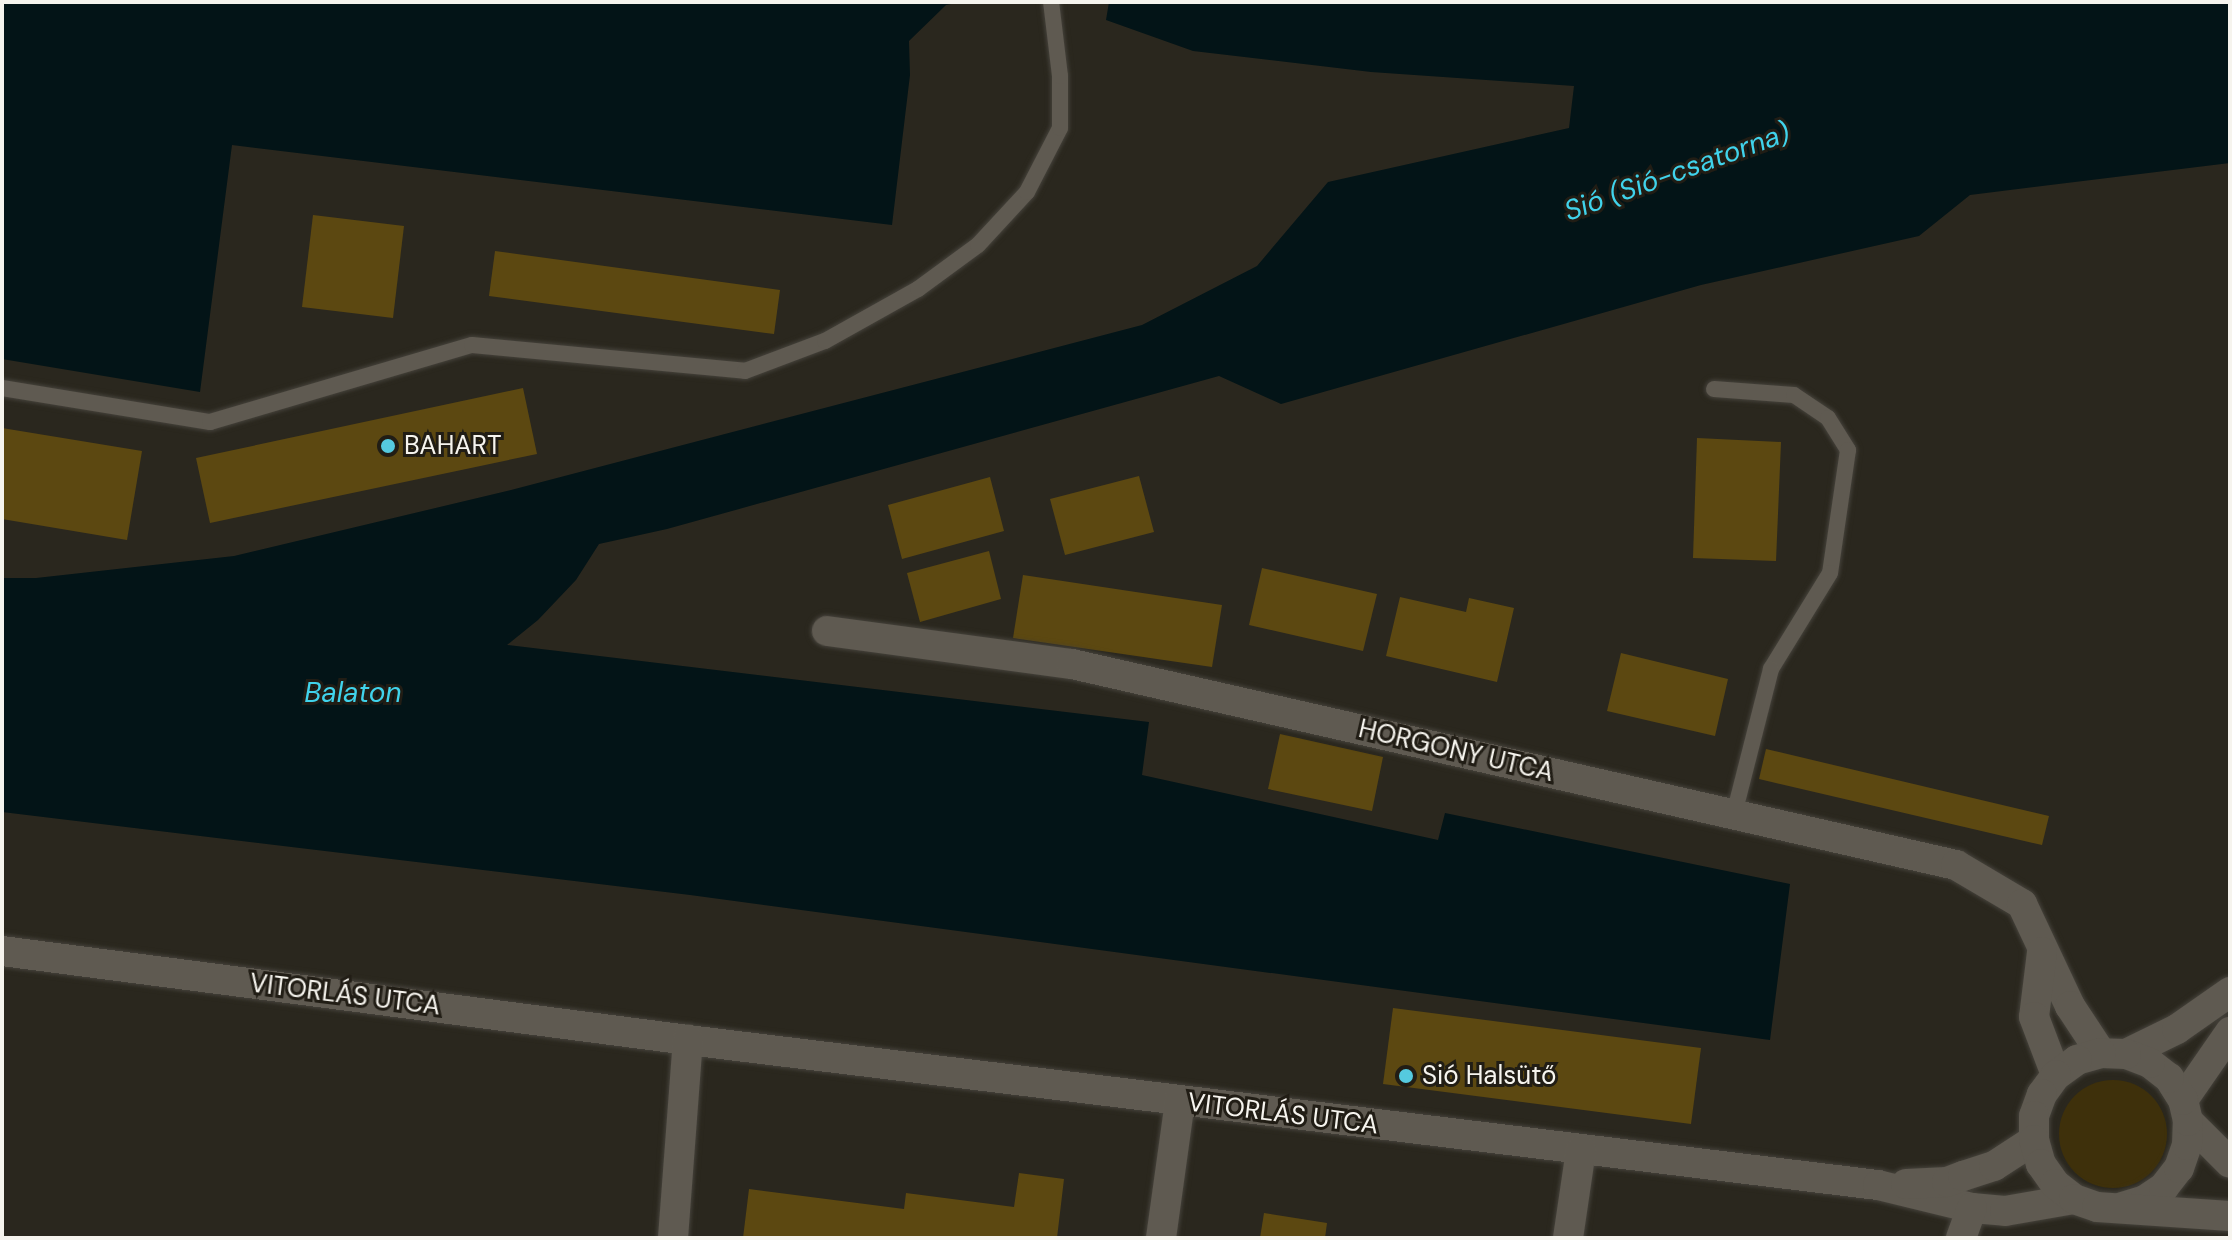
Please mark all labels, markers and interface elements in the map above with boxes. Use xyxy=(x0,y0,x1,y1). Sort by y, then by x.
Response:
water label: Sió (Sió-csatorna) xyxy=(1560,116,1794,228)
place label: BAHART xyxy=(404,430,502,462)
marker: BAHART xyxy=(379,437,397,455)
water label: Balaton xyxy=(304,676,402,710)
street label: HORGONY UTCA xyxy=(1355,713,1557,789)
street label: VITORLÁS UTCA xyxy=(248,968,442,1022)
place label: Sió Halsütő xyxy=(1422,1060,1556,1092)
marker: Sió Halsütő xyxy=(1397,1067,1415,1085)
street label: VITORLÁS UTCA xyxy=(1186,1087,1380,1141)

